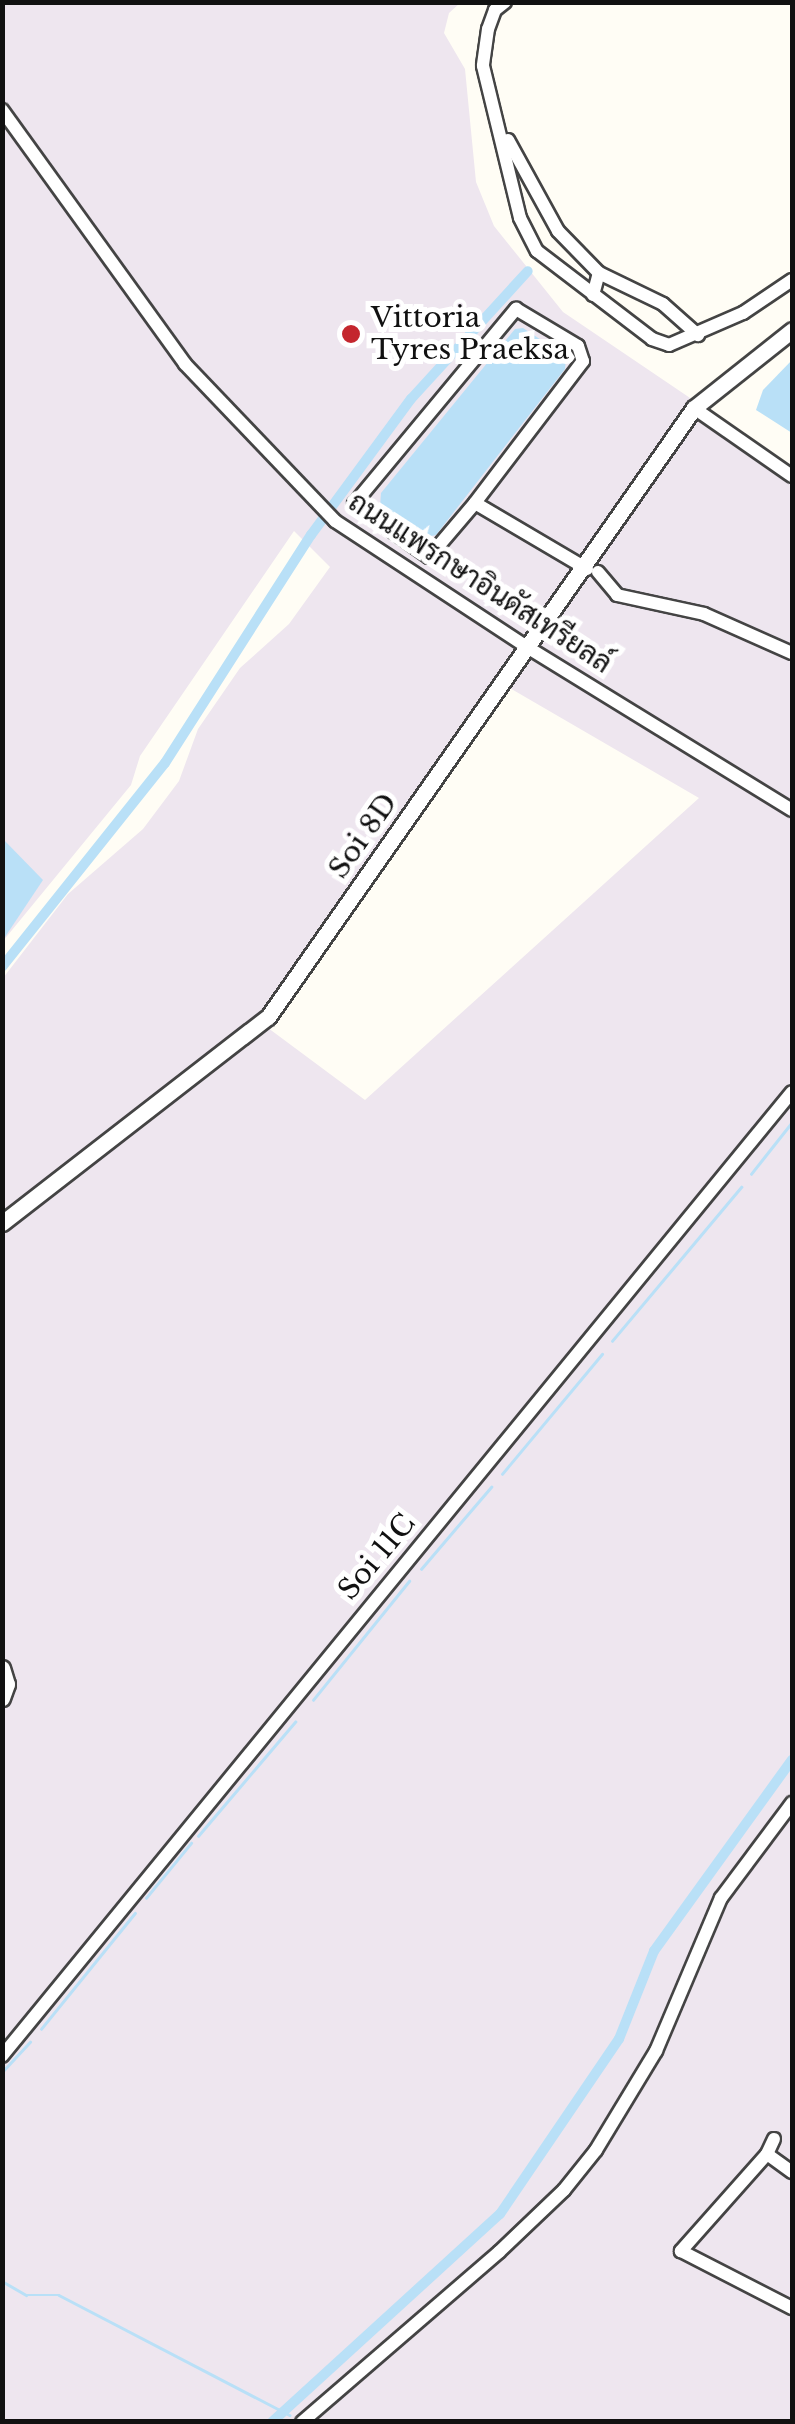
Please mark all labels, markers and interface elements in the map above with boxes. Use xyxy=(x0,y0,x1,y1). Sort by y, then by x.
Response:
place label: Vittoria Tyres Praeksa xyxy=(371,301,569,367)
marker: Vittoria Tyres Praeksa xyxy=(340,323,362,345)
street label: ถนนแพรกษาอินดัสเทรียลล์ xyxy=(342,485,618,681)
street label: Soi 8D xyxy=(322,787,404,885)
street label: Soi 11C xyxy=(332,1507,422,1607)

